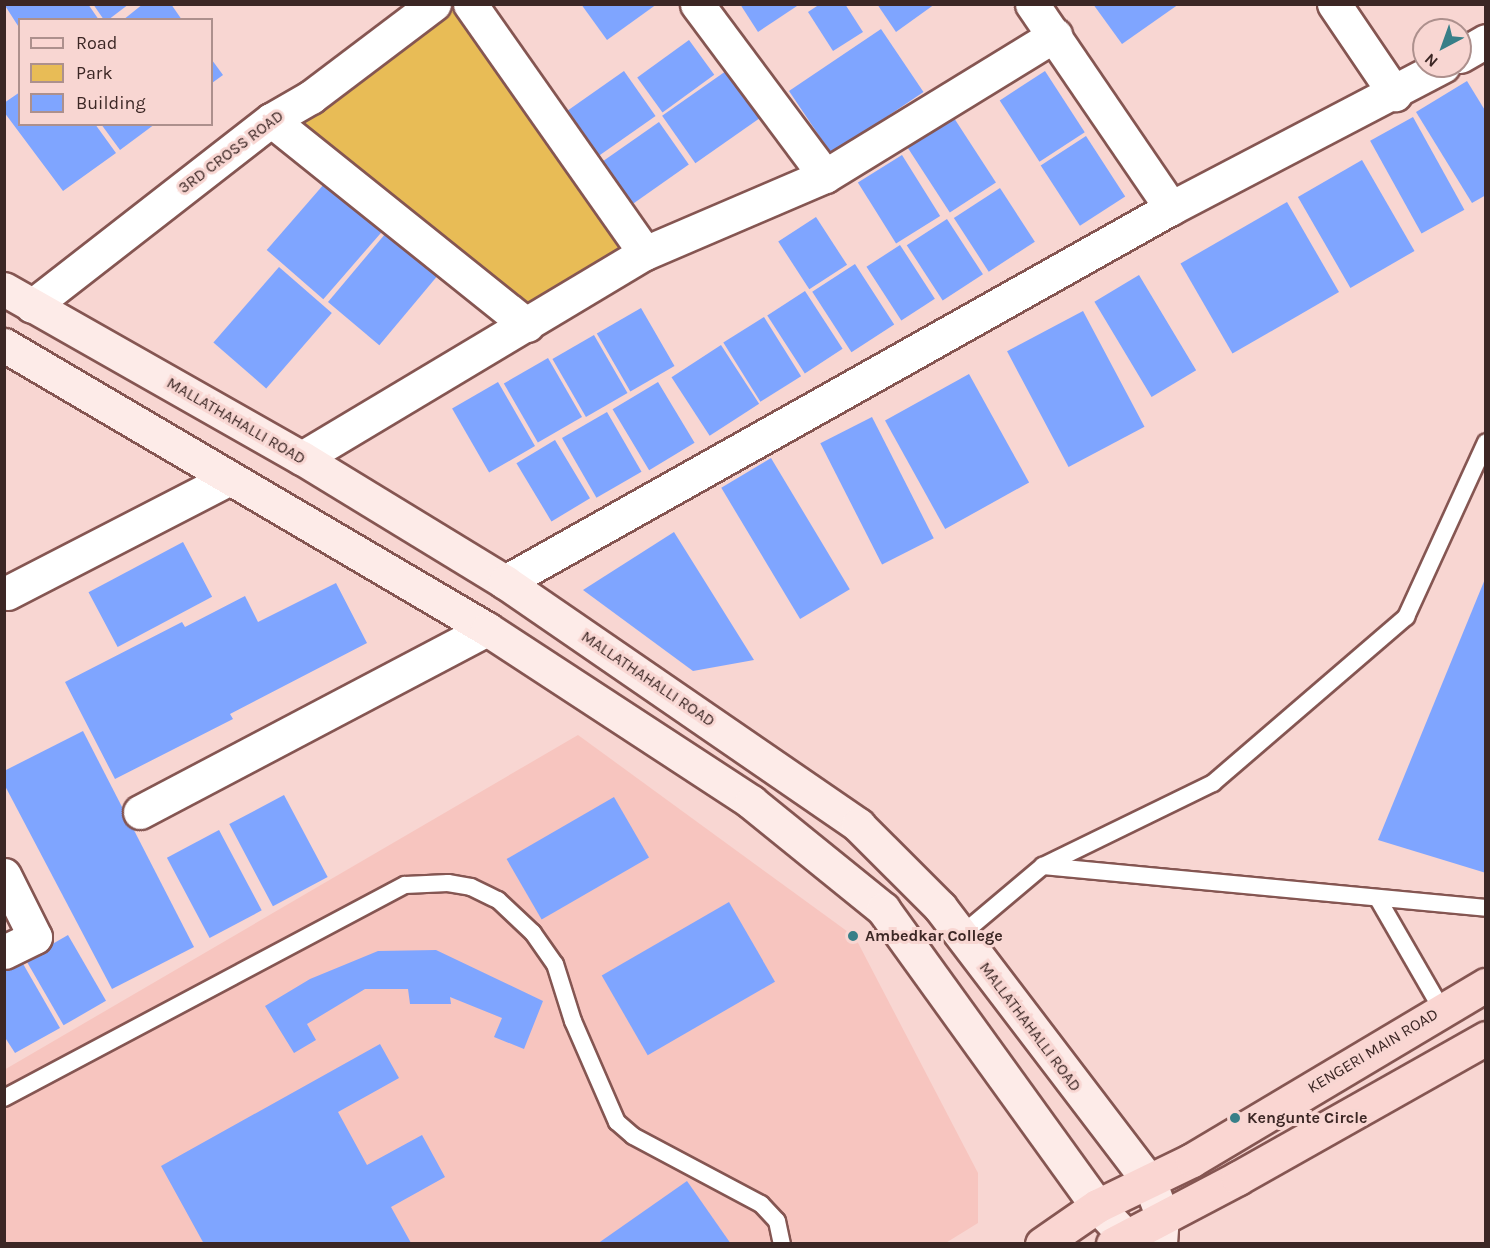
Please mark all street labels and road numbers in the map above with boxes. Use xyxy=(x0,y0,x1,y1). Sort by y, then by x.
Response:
street label: 3RD CROSS ROAD xyxy=(175,106,287,198)
street label: MALLATHAHALLI ROAD xyxy=(163,373,309,469)
street label: MALLATHAHALLI ROAD xyxy=(577,627,719,731)
street label: MALLATHAHALLI ROAD xyxy=(975,958,1085,1096)
street label: KENGERI MAIN ROAD xyxy=(1304,1004,1442,1098)

